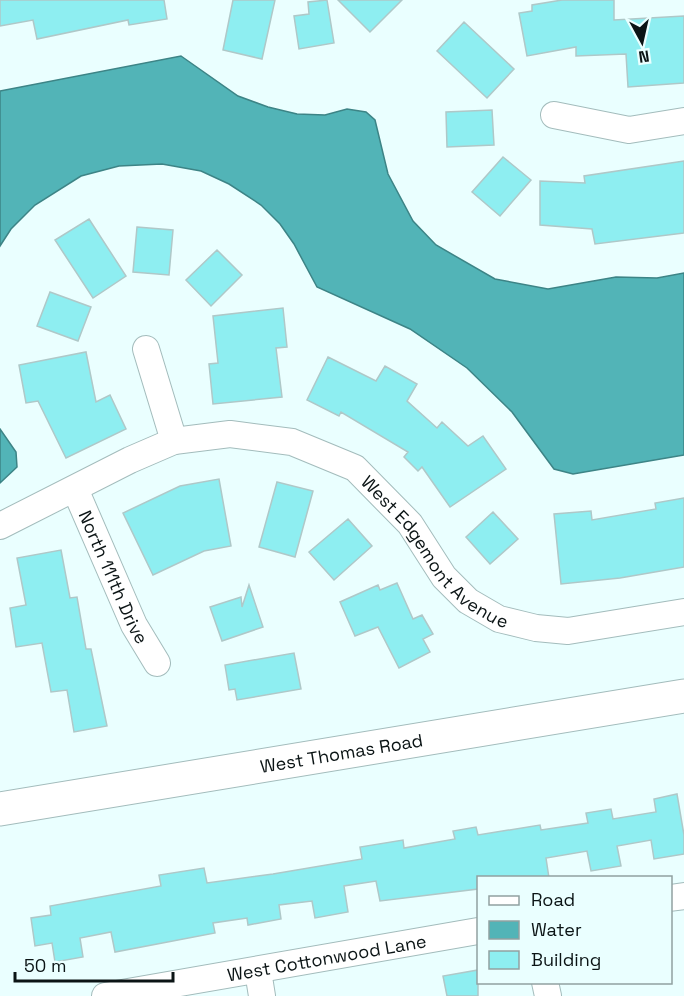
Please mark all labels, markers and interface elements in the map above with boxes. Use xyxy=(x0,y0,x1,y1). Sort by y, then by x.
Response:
north arrow xyxy=(612,12,672,72)
text: N xyxy=(637,45,651,68)
street label: West Edgemont Avenue xyxy=(357,470,510,632)
street label: North 111th Drive xyxy=(74,507,154,648)
street label: West Thomas Road xyxy=(258,728,425,777)
legend xyxy=(477,876,672,984)
text: Road xyxy=(531,888,575,911)
text: Water xyxy=(531,918,582,941)
street label: West Cottonwood Lane xyxy=(225,929,428,986)
scale bar xyxy=(15,945,172,983)
text: Building xyxy=(531,948,601,971)
text: 50 m xyxy=(24,954,66,977)

